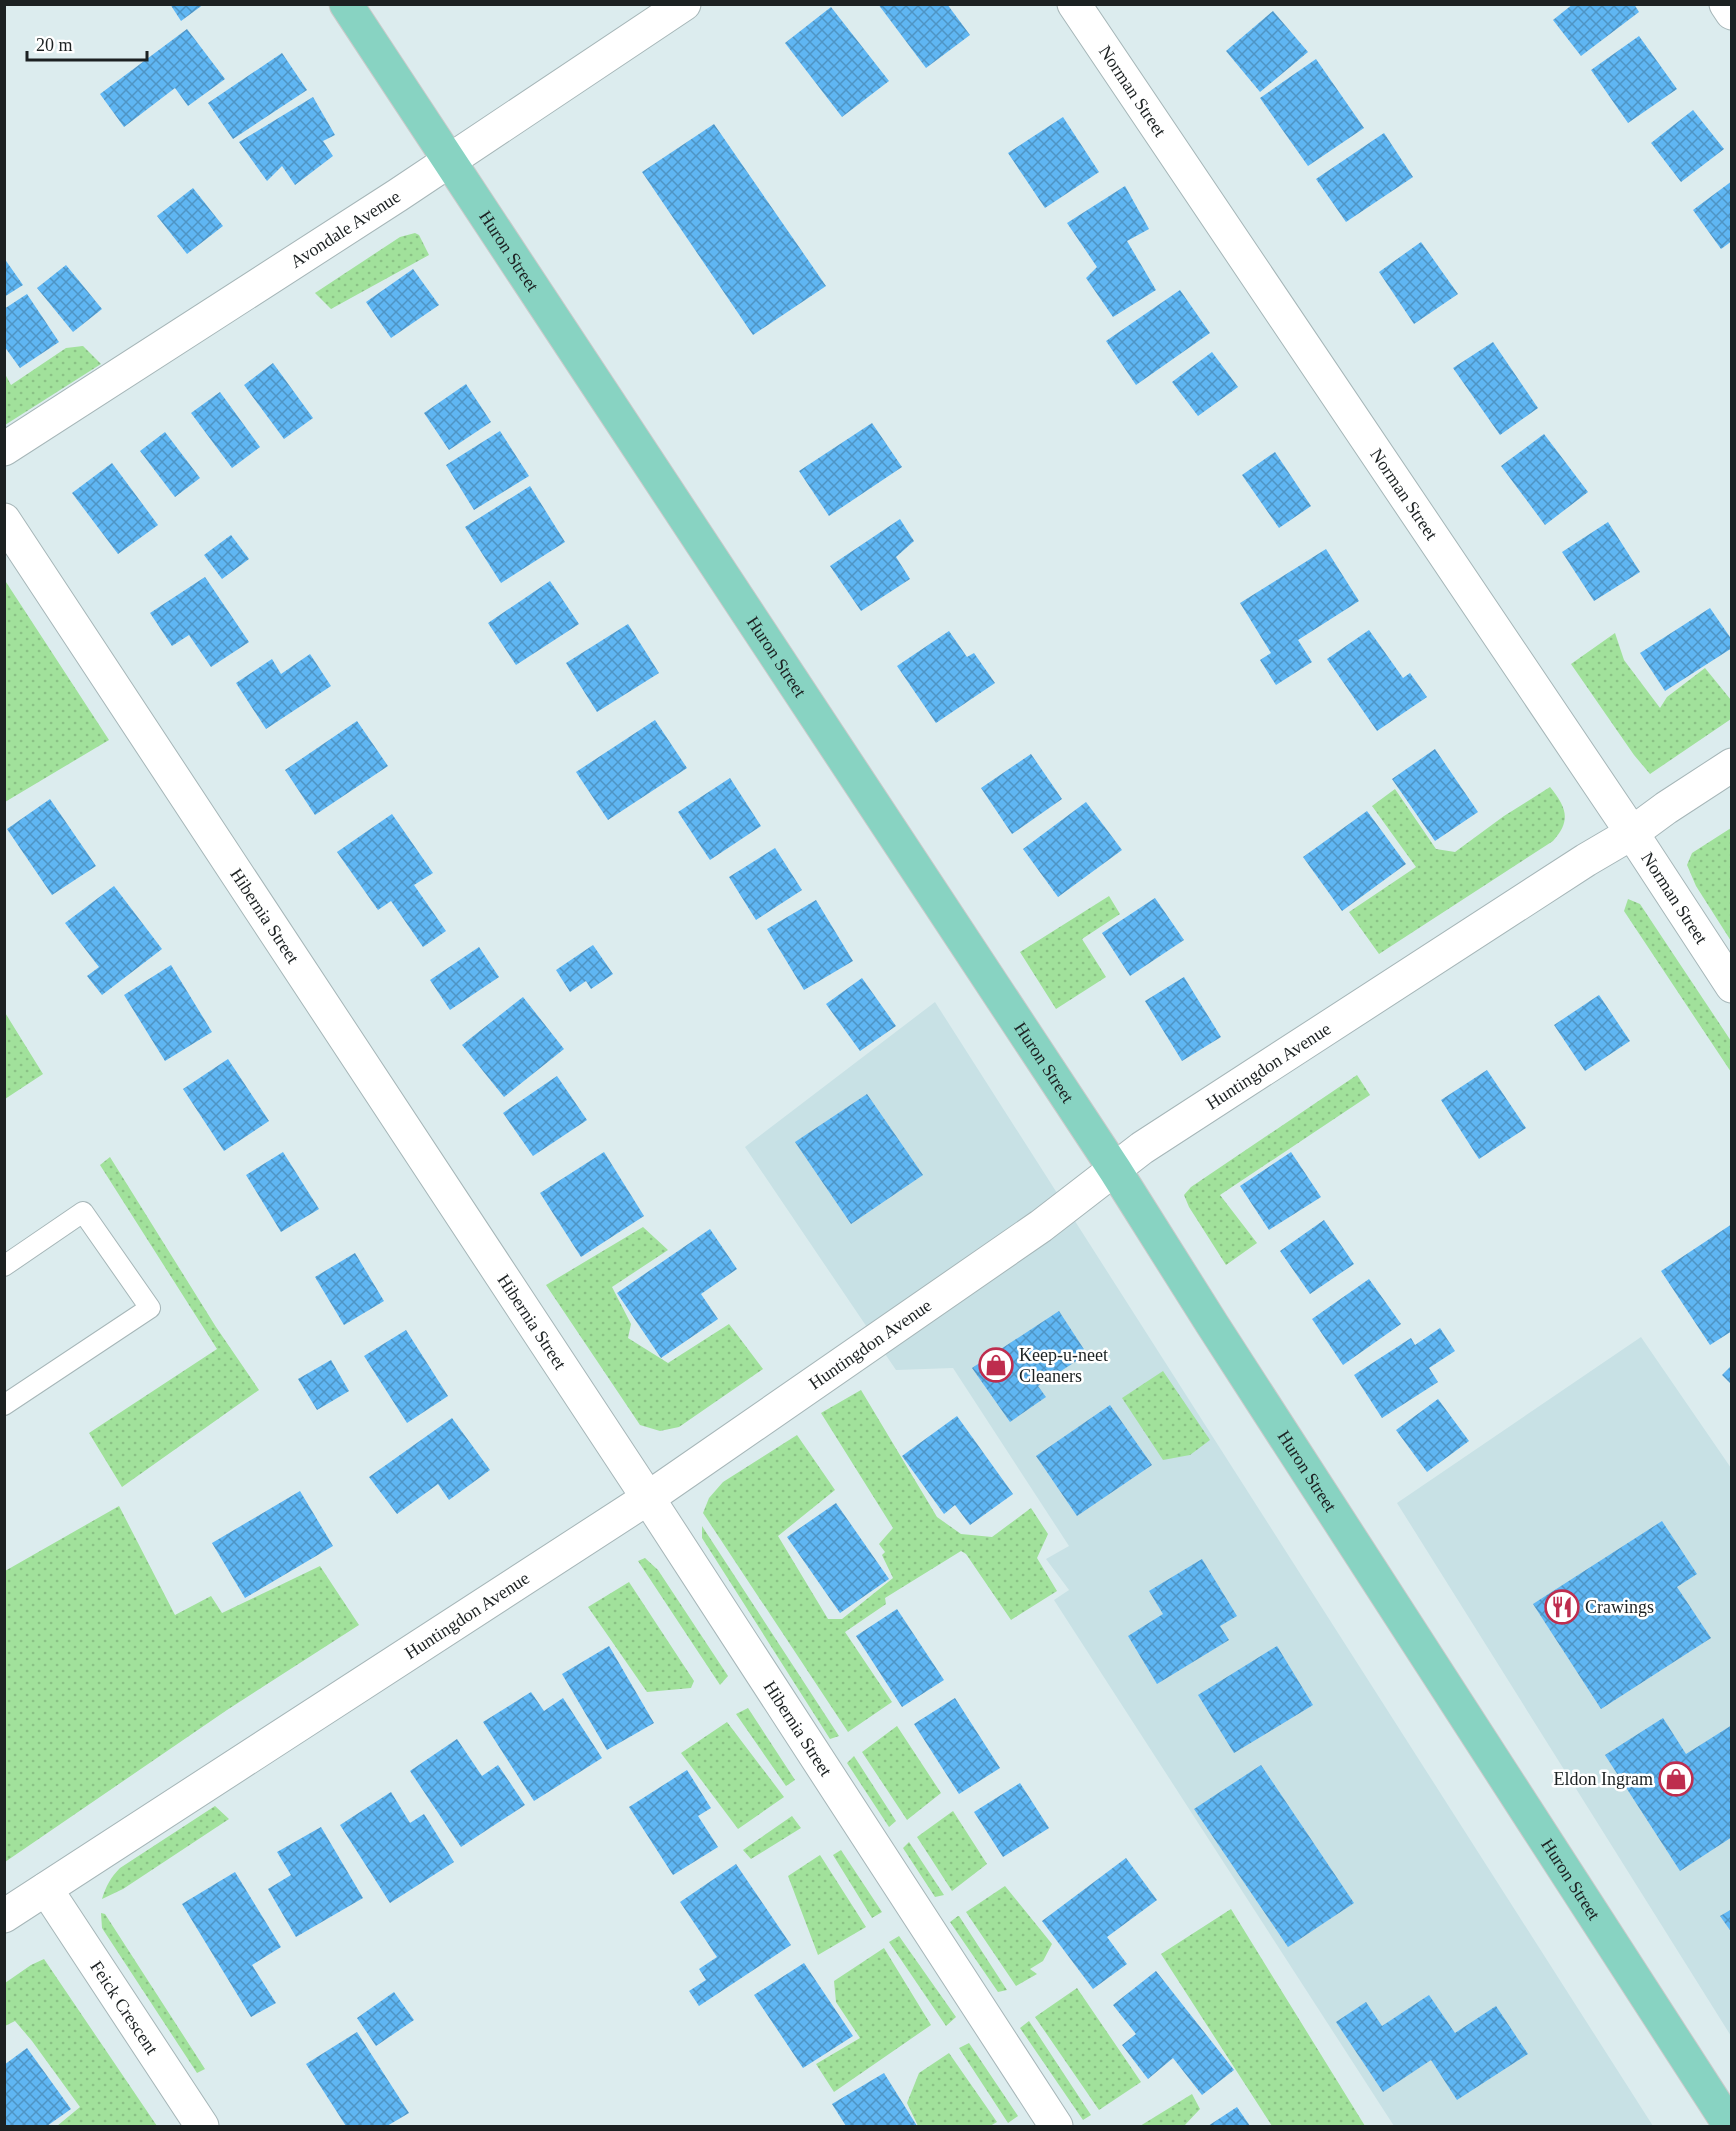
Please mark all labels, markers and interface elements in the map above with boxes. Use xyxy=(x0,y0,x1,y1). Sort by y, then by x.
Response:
scale bar xyxy=(27,24,147,62)
text: 20 m xyxy=(36,35,73,55)
street label: Norman Street xyxy=(1095,42,1170,140)
street label: Avondale Avenue xyxy=(287,186,404,272)
street label: Huron Street xyxy=(475,207,543,295)
street label: Norman Street xyxy=(1366,445,1442,544)
street label: Huron Street xyxy=(743,613,810,701)
street label: Norman Street xyxy=(1637,848,1712,948)
street label: Hibernia Street xyxy=(226,865,303,967)
street label: Huron Street xyxy=(1010,1018,1078,1107)
street label: Huntingdon Avenue xyxy=(1202,1018,1334,1114)
street label: Hibernia Street xyxy=(493,1271,570,1373)
street label: Huntingdon Avenue xyxy=(805,1295,935,1393)
place label: Keep-u-neet Cleaners xyxy=(1019,1345,1108,1386)
shop icon: Keep-u-neet Cleaners xyxy=(978,1347,1014,1383)
street label: Huron Street xyxy=(1274,1427,1341,1516)
street label: Huntingdon Avenue xyxy=(401,1568,533,1663)
restaurant icon: Crawings xyxy=(1544,1589,1580,1625)
place label: Crawings xyxy=(1585,1597,1654,1617)
street label: Hibernia Street xyxy=(760,1677,836,1780)
shop icon: Eldon Ingram xyxy=(1658,1761,1694,1797)
place label: Eldon Ingram xyxy=(1554,1769,1653,1789)
street label: Huron Street xyxy=(1537,1835,1604,1924)
street label: Feick Crescent xyxy=(86,1957,162,2058)

